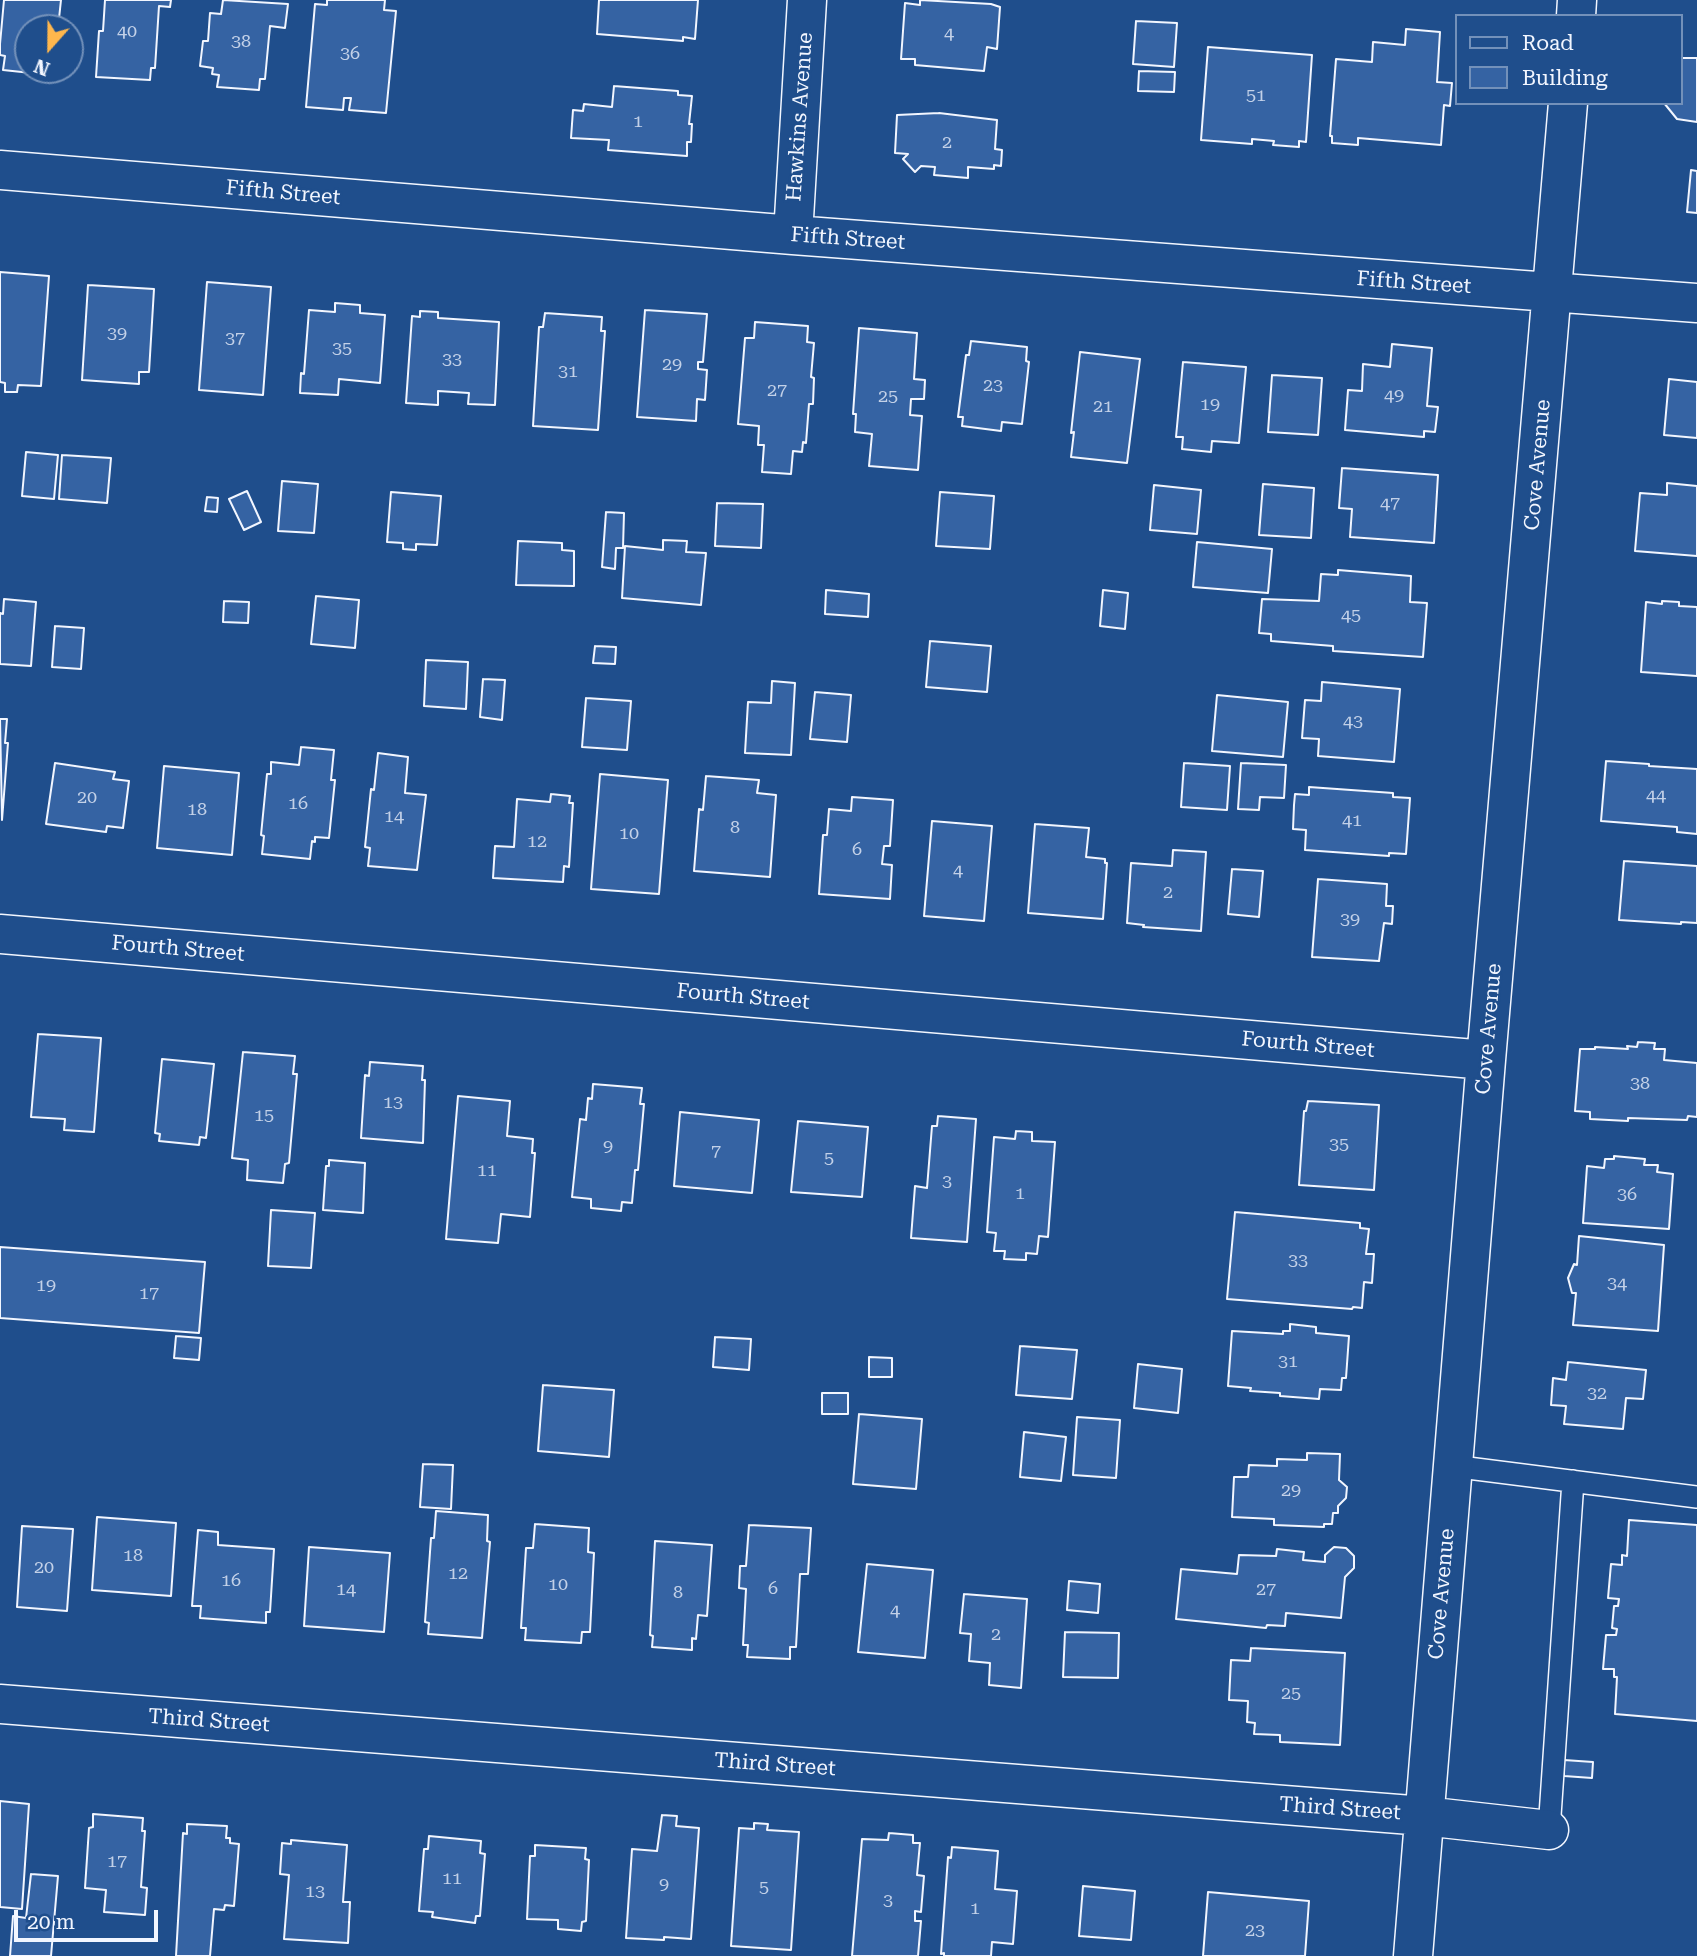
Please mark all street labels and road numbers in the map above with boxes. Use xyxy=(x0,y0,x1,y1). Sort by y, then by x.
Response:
street label: Hawkins Avenue xyxy=(782,31,818,203)
street label: Fifth Street xyxy=(225,175,341,211)
street label: Fifth Street xyxy=(790,222,906,256)
street label: Fifth Street xyxy=(1356,266,1472,300)
street label: Cove Avenue xyxy=(1520,398,1556,532)
street label: Fourth Street xyxy=(110,931,246,967)
street label: Cove Avenue xyxy=(1471,962,1507,1096)
street label: Fourth Street xyxy=(675,979,811,1015)
street label: Fourth Street xyxy=(1240,1027,1376,1063)
street label: Cove Avenue xyxy=(1424,1527,1460,1661)
street label: Third Street xyxy=(147,1704,271,1738)
street label: Third Street xyxy=(713,1748,837,1782)
street label: Third Street xyxy=(1278,1792,1402,1826)

